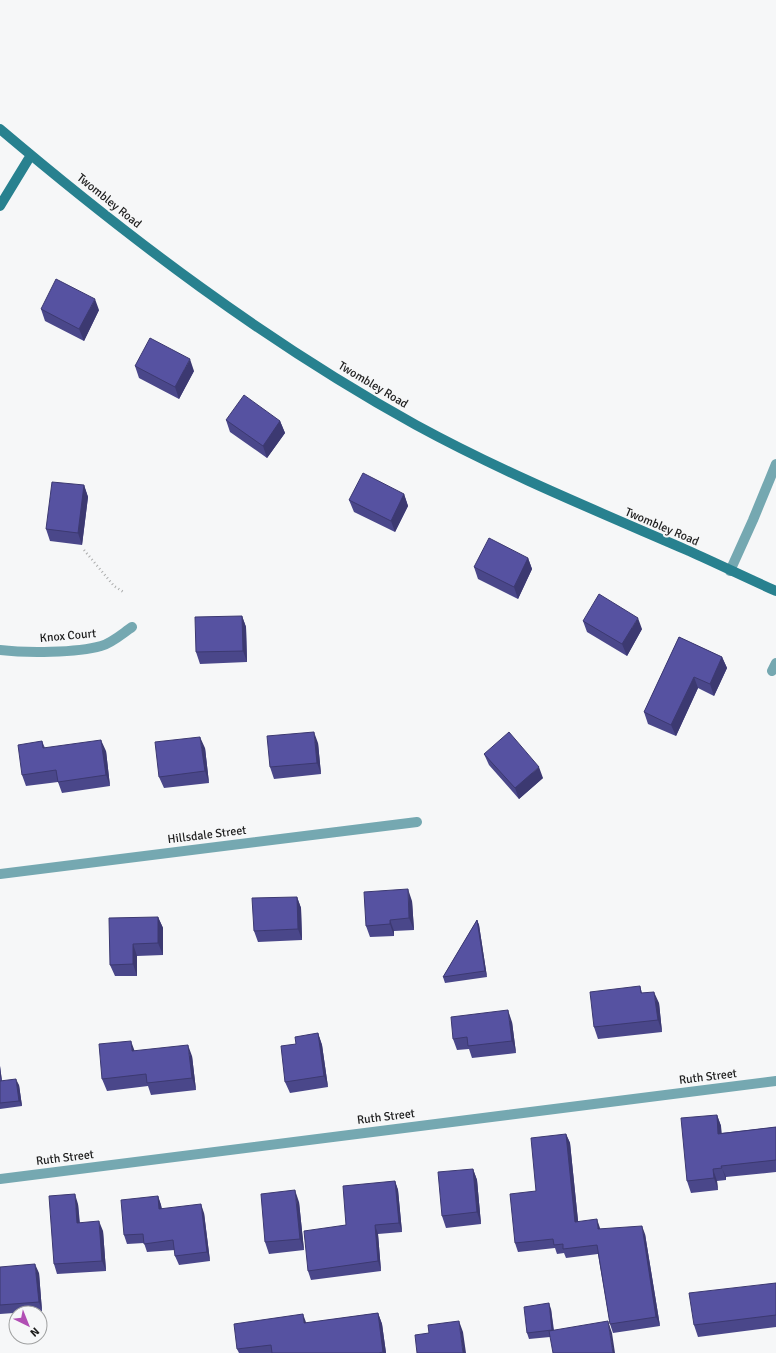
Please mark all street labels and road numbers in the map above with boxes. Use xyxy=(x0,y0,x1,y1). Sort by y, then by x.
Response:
street label: Twombley Road xyxy=(74,170,144,232)
street label: Twombley Road xyxy=(335,358,411,412)
street label: Twombley Road xyxy=(623,505,701,549)
street label: Knox Court xyxy=(39,626,97,646)
street label: Hillsdale Street xyxy=(167,823,247,847)
street label: Ruth Street xyxy=(678,1066,738,1088)
street label: Ruth Street xyxy=(356,1106,416,1128)
street label: Ruth Street xyxy=(35,1147,95,1169)

